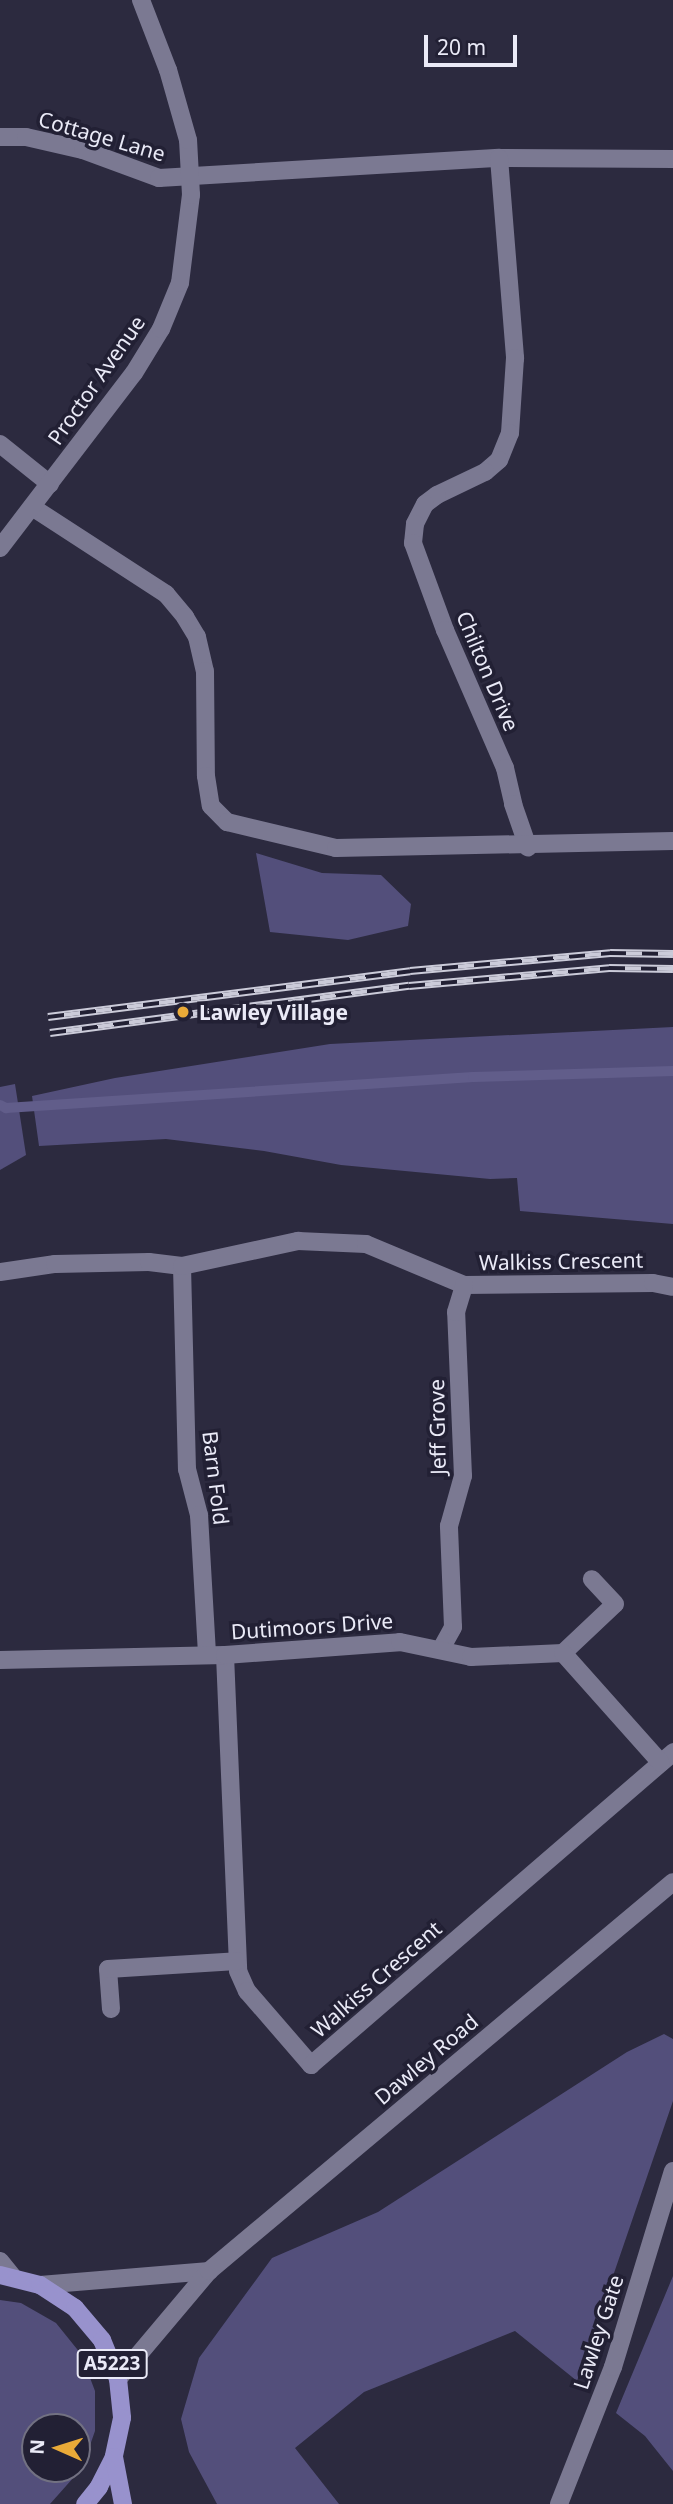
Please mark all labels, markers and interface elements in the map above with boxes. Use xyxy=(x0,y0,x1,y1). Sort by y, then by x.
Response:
scale bar xyxy=(428,21,521,65)
text: 20 m xyxy=(437,33,486,61)
street label: Cottage Lane xyxy=(36,106,168,166)
street label: Proctor Avenue xyxy=(42,311,150,449)
street label: Chilton Drive xyxy=(451,607,525,735)
place label: Lawley Village xyxy=(199,999,348,1025)
marker: Lawley Village xyxy=(173,1002,193,1022)
street label: Walkiss Crescent xyxy=(479,1247,643,1275)
street label: Jeff Grove xyxy=(424,1379,450,1475)
street label: Barn Fold xyxy=(198,1430,234,1526)
street label: Dutimoors Drive xyxy=(230,1608,394,1644)
street label: Walkiss Crescent xyxy=(306,1916,446,2042)
street label: Dawley Road xyxy=(369,2009,483,2109)
street label: Lawley Gate xyxy=(568,2272,628,2392)
road number: A5223 xyxy=(75,2348,149,2380)
north arrow xyxy=(21,2413,91,2483)
text: N xyxy=(24,2439,50,2455)

